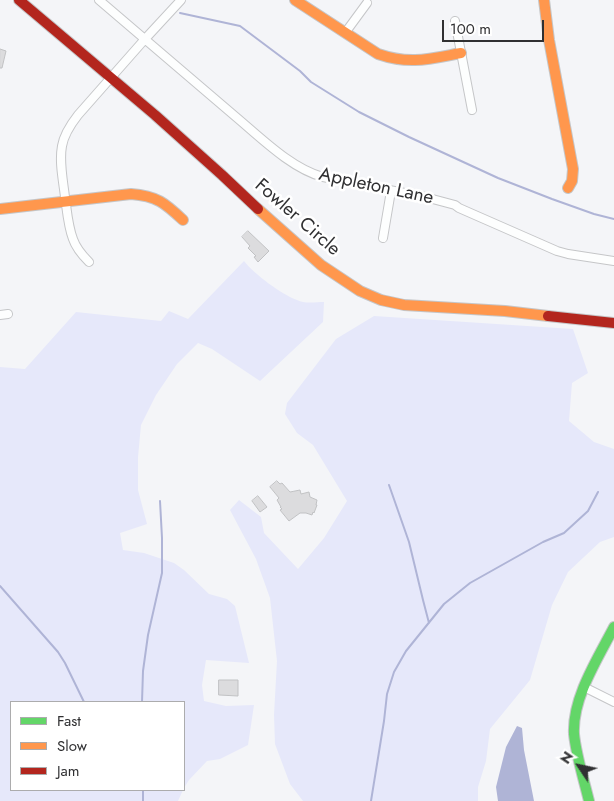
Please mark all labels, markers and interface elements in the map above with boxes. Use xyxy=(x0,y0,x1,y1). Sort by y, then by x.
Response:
scale bar xyxy=(444,10,546,42)
text: 100 m xyxy=(450,18,491,40)
street label: Appleton Lane xyxy=(317,164,435,210)
street label: Fowler Circle xyxy=(250,175,344,261)
legend xyxy=(10,701,185,791)
text: Fast xyxy=(57,710,81,732)
text: Slow xyxy=(57,735,87,757)
north arrow xyxy=(554,741,604,791)
text: N xyxy=(555,747,578,768)
text: Jam xyxy=(57,760,80,782)

